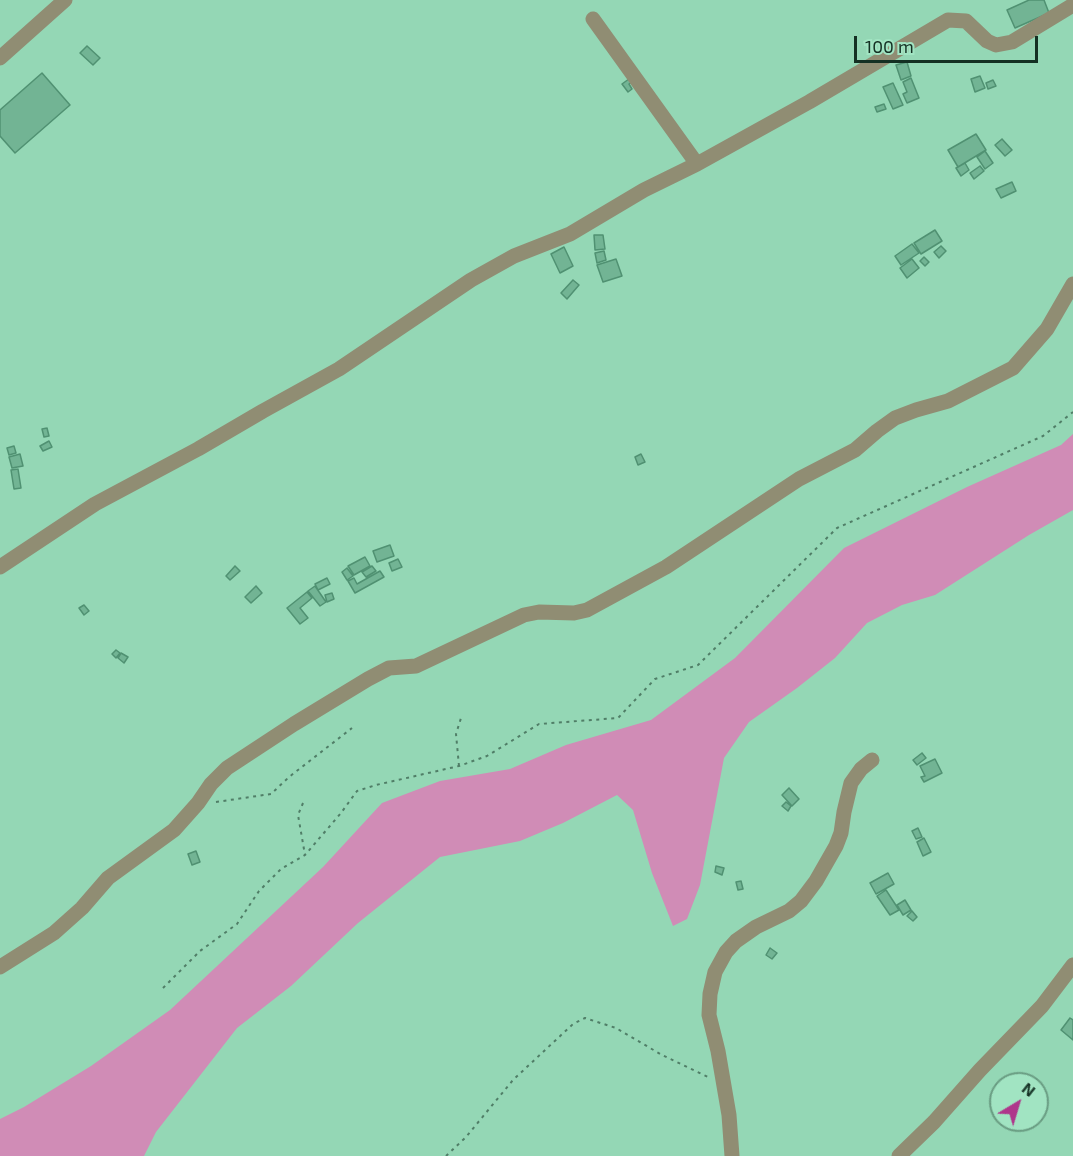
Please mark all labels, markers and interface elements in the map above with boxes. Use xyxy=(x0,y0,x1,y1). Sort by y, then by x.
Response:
scale bar xyxy=(857,24,1042,62)
text: 100 m xyxy=(865,35,914,57)
north arrow xyxy=(989,1072,1049,1132)
text: N xyxy=(1019,1078,1040,1100)

